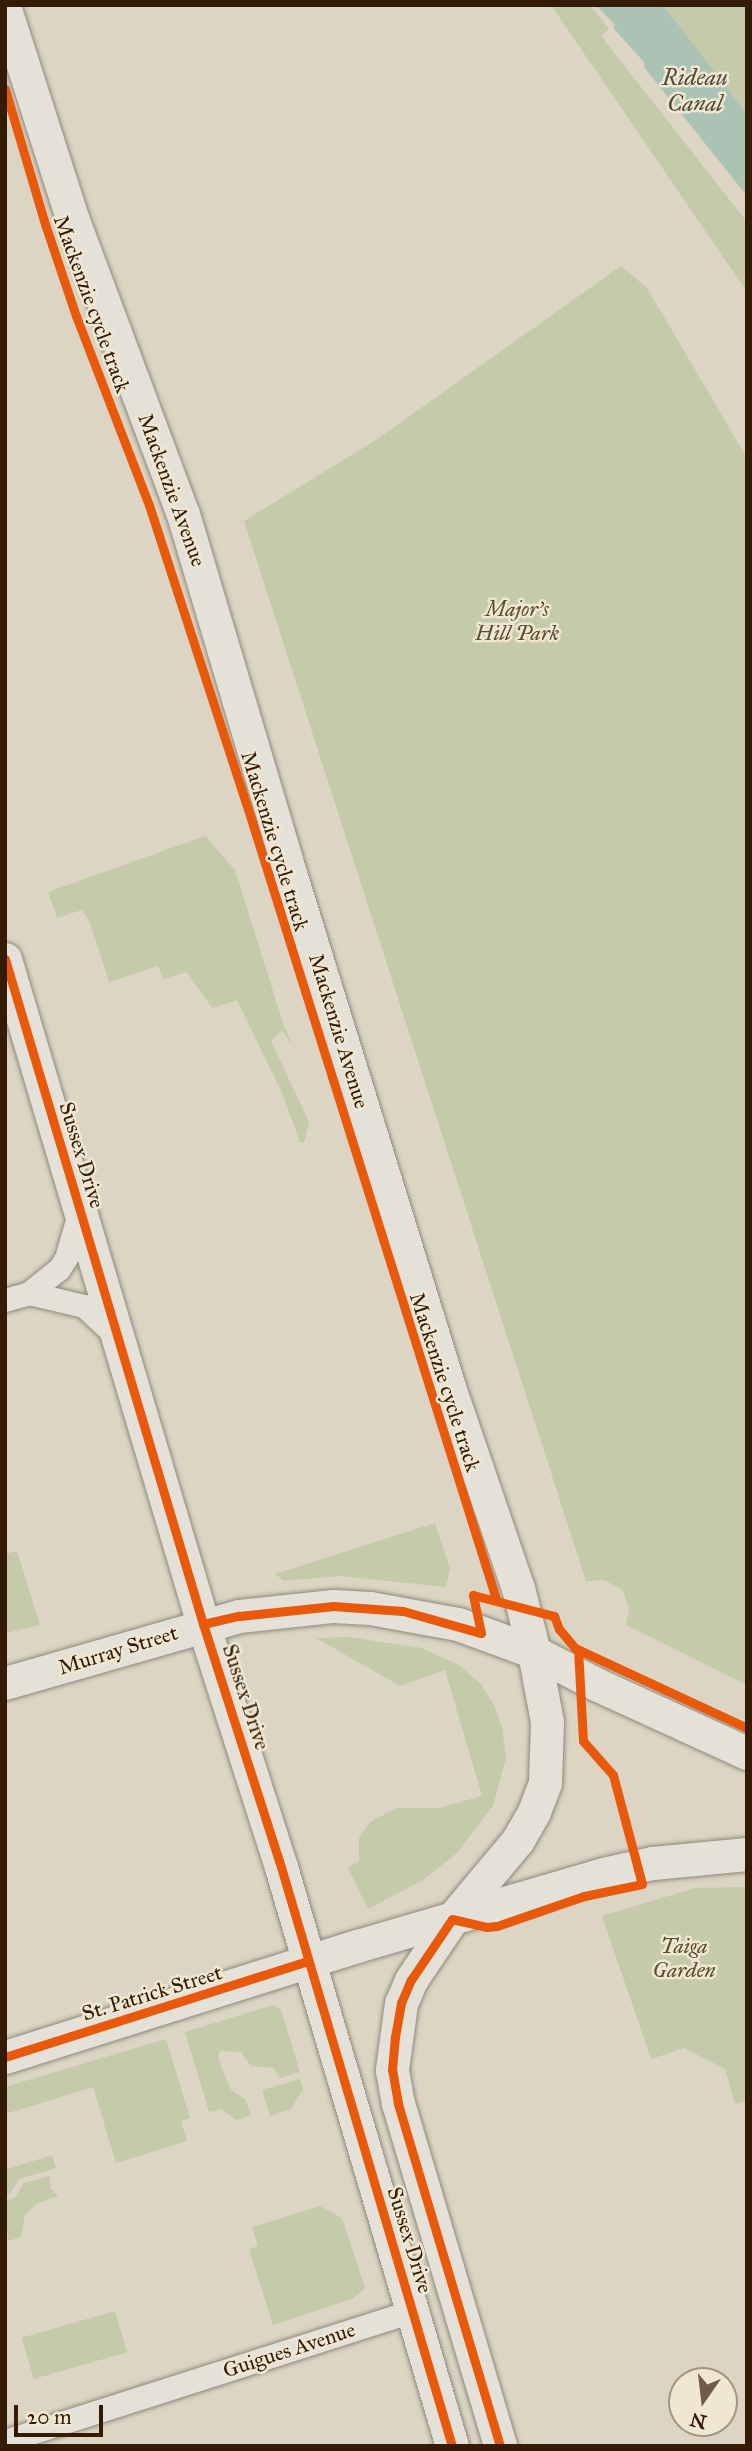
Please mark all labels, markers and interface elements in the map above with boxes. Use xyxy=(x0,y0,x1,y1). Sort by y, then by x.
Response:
water label: Rideau Canal xyxy=(662,63,728,117)
street label: Mackenzie cycle track xyxy=(48,212,136,396)
street label: Mackenzie Avenue xyxy=(133,410,211,570)
park label: Major's Hill Park xyxy=(475,596,559,646)
street label: Mackenzie cycle track xyxy=(236,748,314,934)
street label: Mackenzie Avenue xyxy=(303,950,375,1112)
street label: Sussex Drive xyxy=(54,1099,110,1211)
street label: Mackenzie cycle track xyxy=(404,1289,486,1475)
street label: Murray Street xyxy=(55,1620,181,1680)
street label: Sussex Drive xyxy=(217,1641,275,1753)
park label: Taiga Garden xyxy=(653,1933,715,1983)
street label: St. Patrick Street xyxy=(79,1960,225,2026)
street label: Sussex Drive xyxy=(382,2184,438,2296)
street label: Guigues Avenue xyxy=(220,2317,358,2383)
north arrow xyxy=(668,2367,738,2437)
scale bar xyxy=(18,2392,107,2436)
text: 20 m xyxy=(27,2404,72,2430)
text: N xyxy=(688,2408,709,2434)

